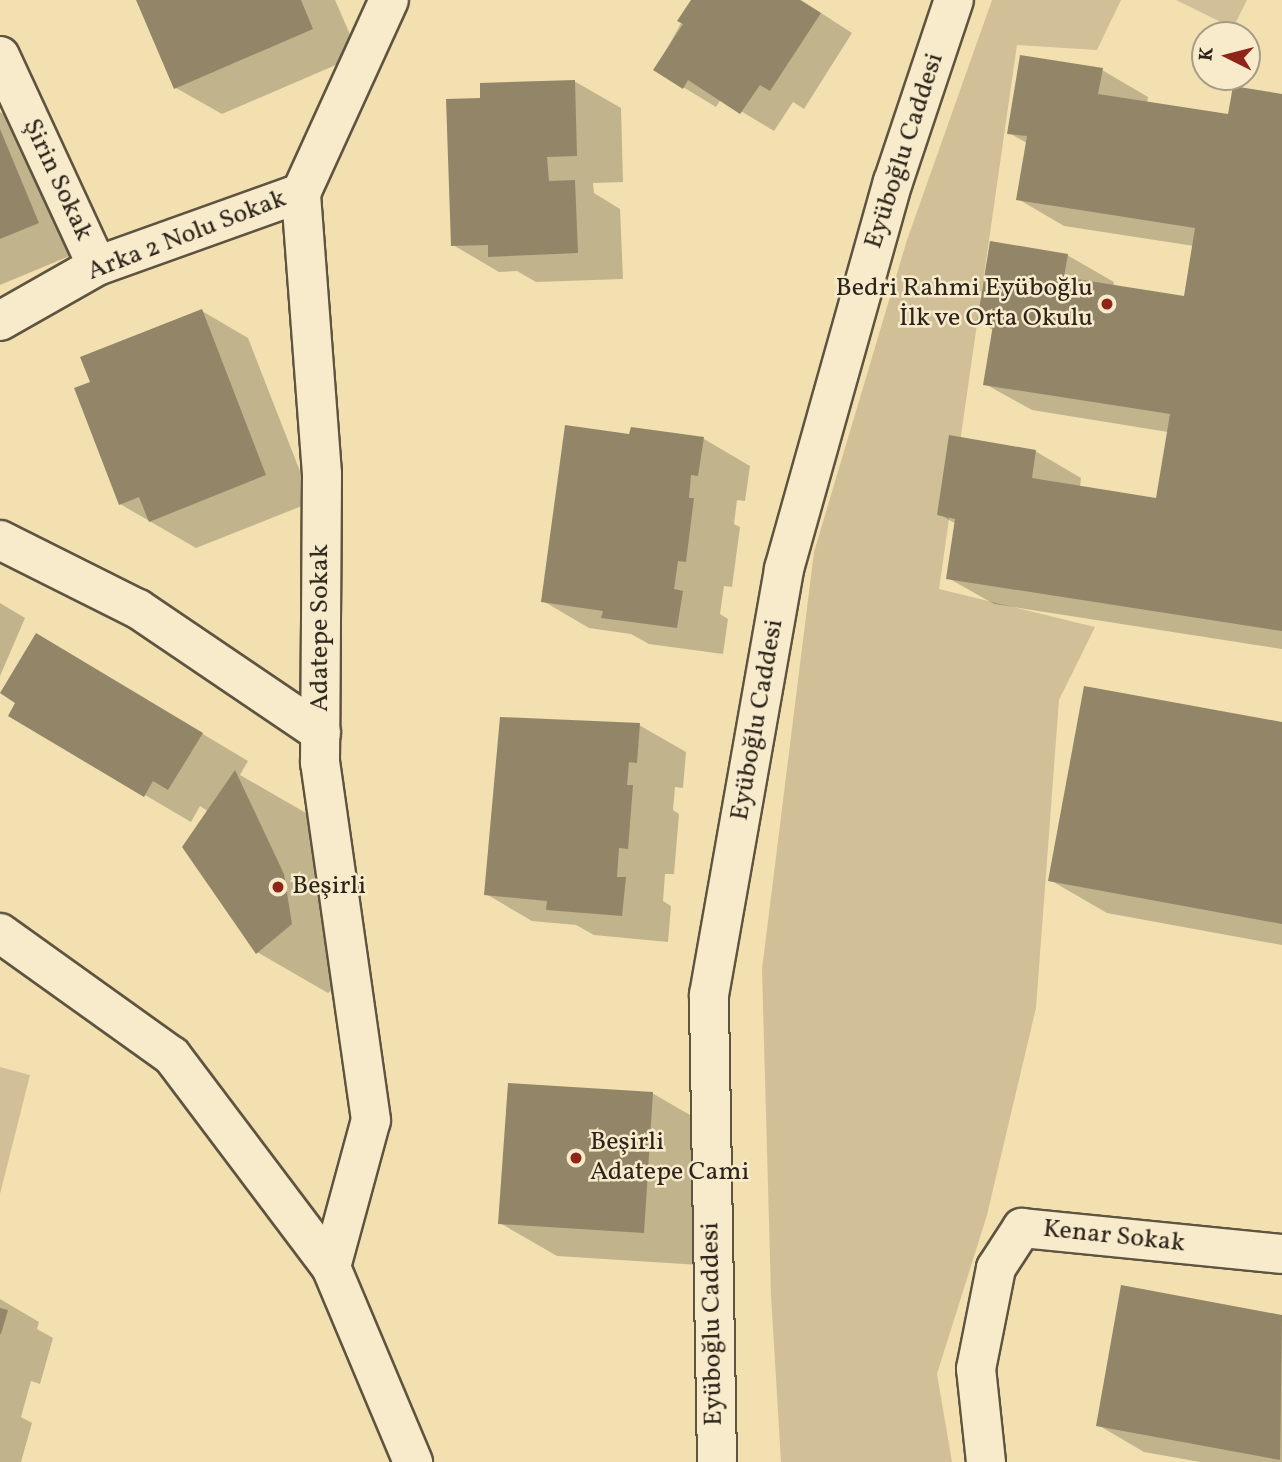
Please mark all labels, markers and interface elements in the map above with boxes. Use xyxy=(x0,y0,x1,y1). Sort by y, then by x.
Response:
north arrow xyxy=(1191,21,1261,91)
text: K xyxy=(1193,46,1221,62)
street label: Eyüboğlu Caddesi xyxy=(859,49,951,253)
street label: Şirin Sokak xyxy=(15,114,99,246)
street label: Arka 2 Nolu Sokak xyxy=(83,184,291,288)
place label: Bedri Rahmi Eyüboğlu İlk ve Orta Okulu xyxy=(835,273,1093,334)
marker: Bedri Rahmi Eyüboğlu İlk ve Orta Okulu xyxy=(1099,296,1115,312)
street label: Adatepe Sokak xyxy=(305,544,337,712)
street label: Eyüboğlu Caddesi xyxy=(725,617,791,823)
place label: Beşirli xyxy=(292,871,366,903)
marker: Beşirli xyxy=(270,879,286,895)
place label: Beşirli Adatepe Cami xyxy=(590,1127,749,1188)
marker: Beşirli Adatepe Cami xyxy=(568,1150,584,1166)
street label: Kenar Sokak xyxy=(1041,1214,1187,1260)
street label: Eyüboğlu Caddesi xyxy=(696,1222,730,1426)

